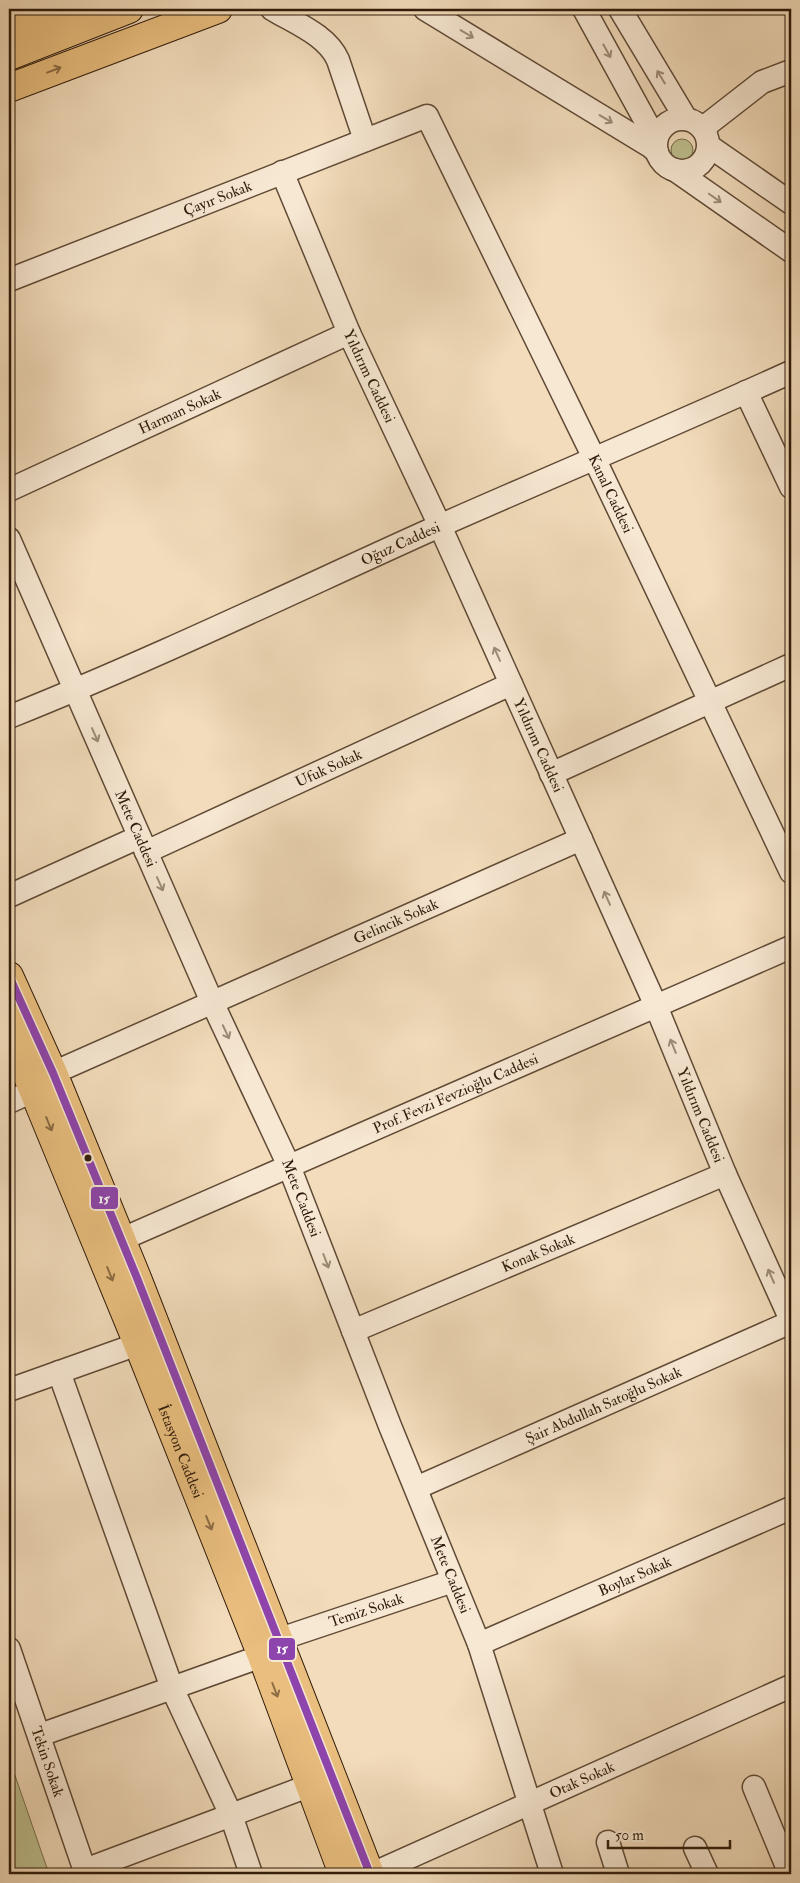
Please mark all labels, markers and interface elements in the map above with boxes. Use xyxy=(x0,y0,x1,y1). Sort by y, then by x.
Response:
one-way arrow xyxy=(460,30,474,40)
one-way arrow xyxy=(603,44,613,58)
one-way arrow xyxy=(46,65,61,75)
one-way arrow xyxy=(656,71,666,85)
one-way arrow xyxy=(598,114,612,124)
street label: Çayır Sokak xyxy=(180,176,255,220)
one-way arrow xyxy=(708,193,722,203)
street label: Yıldırım Caddesi xyxy=(339,326,399,426)
street label: Harman Sokak xyxy=(135,384,224,438)
street label: Kanal Caddesi xyxy=(584,451,638,536)
street label: Oğuz Caddesi xyxy=(358,517,443,570)
one-way arrow xyxy=(492,647,502,662)
street label: Yıldırım Caddesi xyxy=(509,695,568,795)
one-way arrow xyxy=(90,727,100,742)
street label: Ufuk Sokak xyxy=(292,744,365,791)
street label: Mete Caddesi xyxy=(111,787,161,870)
one-way arrow xyxy=(155,876,165,891)
one-way arrow xyxy=(602,891,612,906)
street label: Gelincik Sokak xyxy=(350,894,441,948)
one-way arrow xyxy=(222,1024,231,1039)
one-way arrow xyxy=(667,1039,677,1054)
street label: Prof. Fevzi Fevzioğlu Caddesi xyxy=(370,1049,541,1138)
street label: Yıldırım Caddesi xyxy=(673,1065,729,1165)
one-way arrow xyxy=(45,1116,54,1131)
unlabelled marker xyxy=(83,1153,93,1163)
street label: Mete Caddesi xyxy=(278,1156,325,1240)
line badge: 15 xyxy=(90,1186,119,1210)
text: 15 xyxy=(98,1190,110,1207)
street label: Konak Sokak xyxy=(499,1229,578,1277)
one-way arrow xyxy=(322,1253,331,1269)
one-way arrow xyxy=(106,1266,115,1281)
one-way arrow xyxy=(766,1269,776,1284)
street label: Şair Abdullah Satoğlu Sokak xyxy=(522,1362,685,1448)
street label: İstasyon Caddesi xyxy=(153,1401,208,1501)
one-way arrow xyxy=(205,1514,214,1530)
street label: Mete Caddesi xyxy=(426,1533,475,1616)
street label: Boylar Sokak xyxy=(595,1552,675,1600)
street label: Temiz Sokak xyxy=(326,1589,406,1631)
line badge: 15 xyxy=(268,1637,296,1661)
text: 15 xyxy=(276,1640,288,1657)
one-way arrow xyxy=(270,1682,280,1697)
street label: Tekin Sokak xyxy=(27,1724,68,1799)
street label: Otak Sokak xyxy=(546,1757,617,1803)
scale bar xyxy=(608,1818,730,1850)
text: 50 m xyxy=(615,1826,644,1845)

